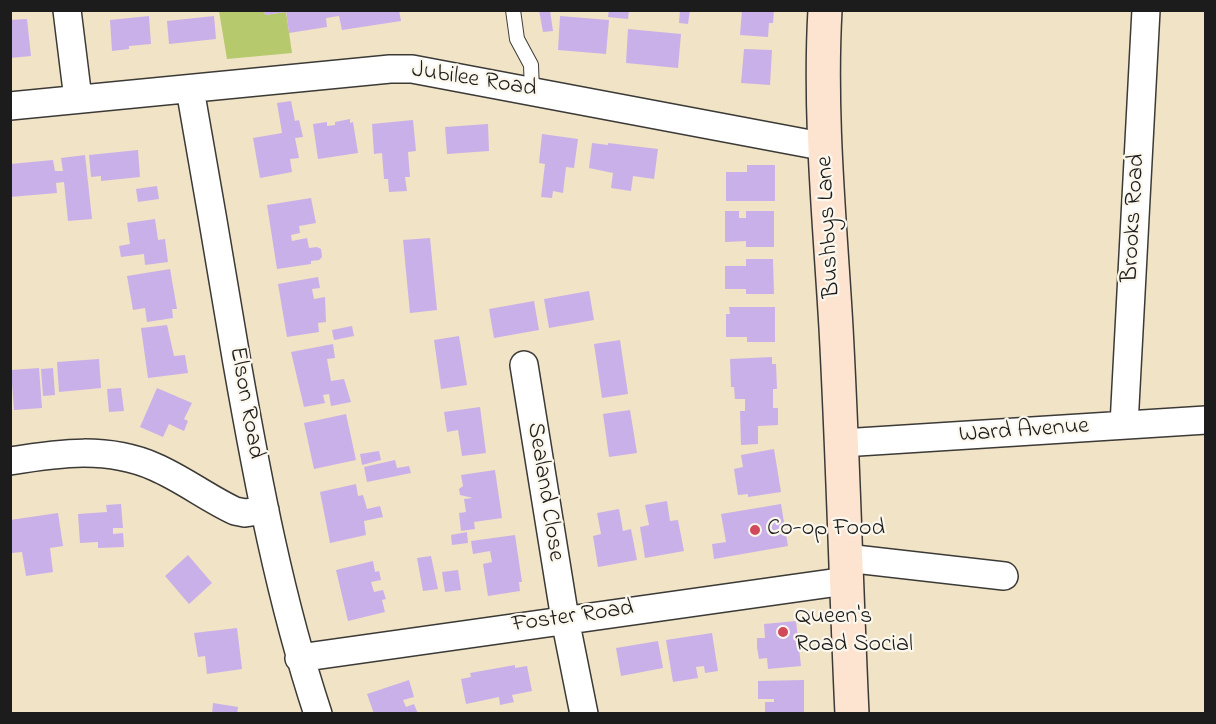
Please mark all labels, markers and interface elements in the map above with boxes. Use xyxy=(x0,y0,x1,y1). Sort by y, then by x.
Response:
street label: Jubilee Road xyxy=(409,57,539,105)
street label: Brooks Road xyxy=(1117,153,1153,283)
street label: Bushbys Lane xyxy=(812,155,848,299)
street label: Elson Road xyxy=(221,345,269,461)
street label: Ward Avenue xyxy=(958,413,1090,451)
street label: Sealand Close xyxy=(519,421,569,563)
place label: Co-op Food xyxy=(767,516,885,544)
marker: Co-op Food xyxy=(748,523,762,537)
street label: Foster Road xyxy=(510,595,636,641)
place label: Queen's Road Social xyxy=(795,604,913,660)
marker: Queen's Road Social xyxy=(776,625,790,639)

